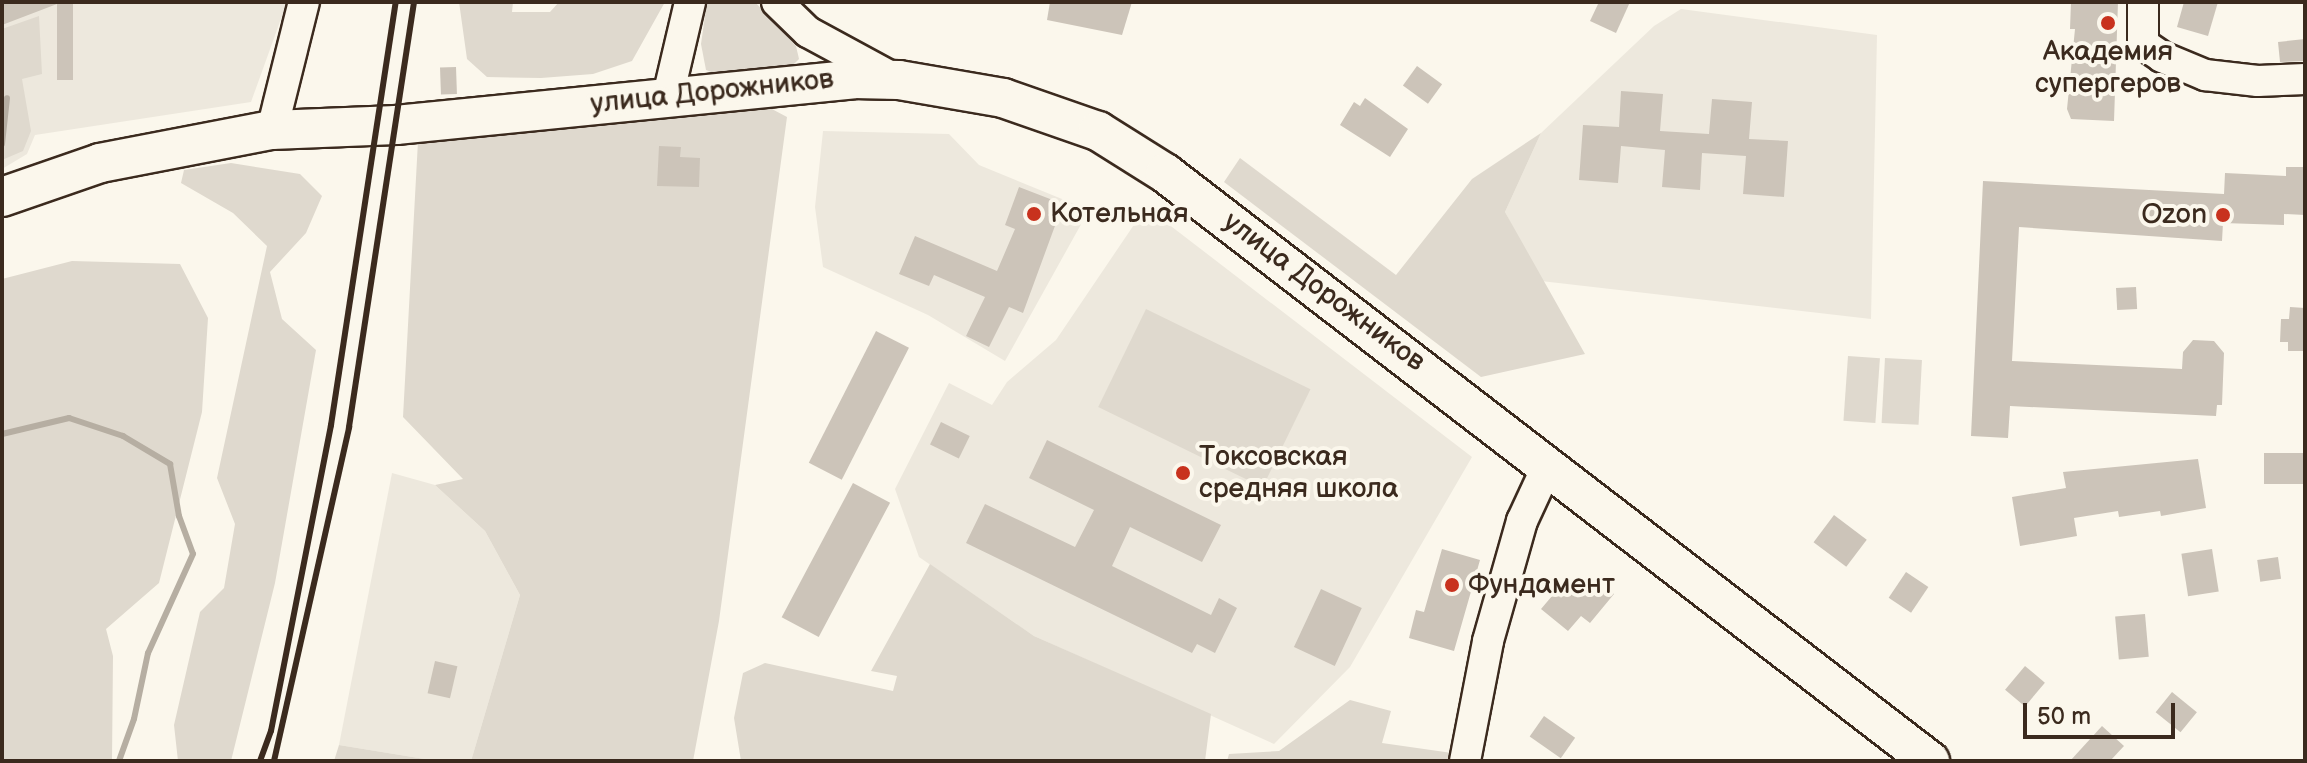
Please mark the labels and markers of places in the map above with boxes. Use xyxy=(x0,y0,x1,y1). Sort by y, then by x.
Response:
marker: Академия супергеров xyxy=(2099,14,2117,32)
place label: Академия супергеров xyxy=(2035,35,2181,101)
place label: Котельная xyxy=(1050,197,1188,231)
place label: Ozon xyxy=(2141,198,2207,232)
marker: Котельная xyxy=(1025,205,1043,223)
marker: Ozon xyxy=(2214,206,2232,224)
place label: Токсовская средняя школа xyxy=(1199,440,1398,506)
marker: Токсовская средняя школа xyxy=(1174,464,1192,482)
place label: Фундамент xyxy=(1468,568,1615,602)
marker: Фундамент xyxy=(1443,576,1461,594)

